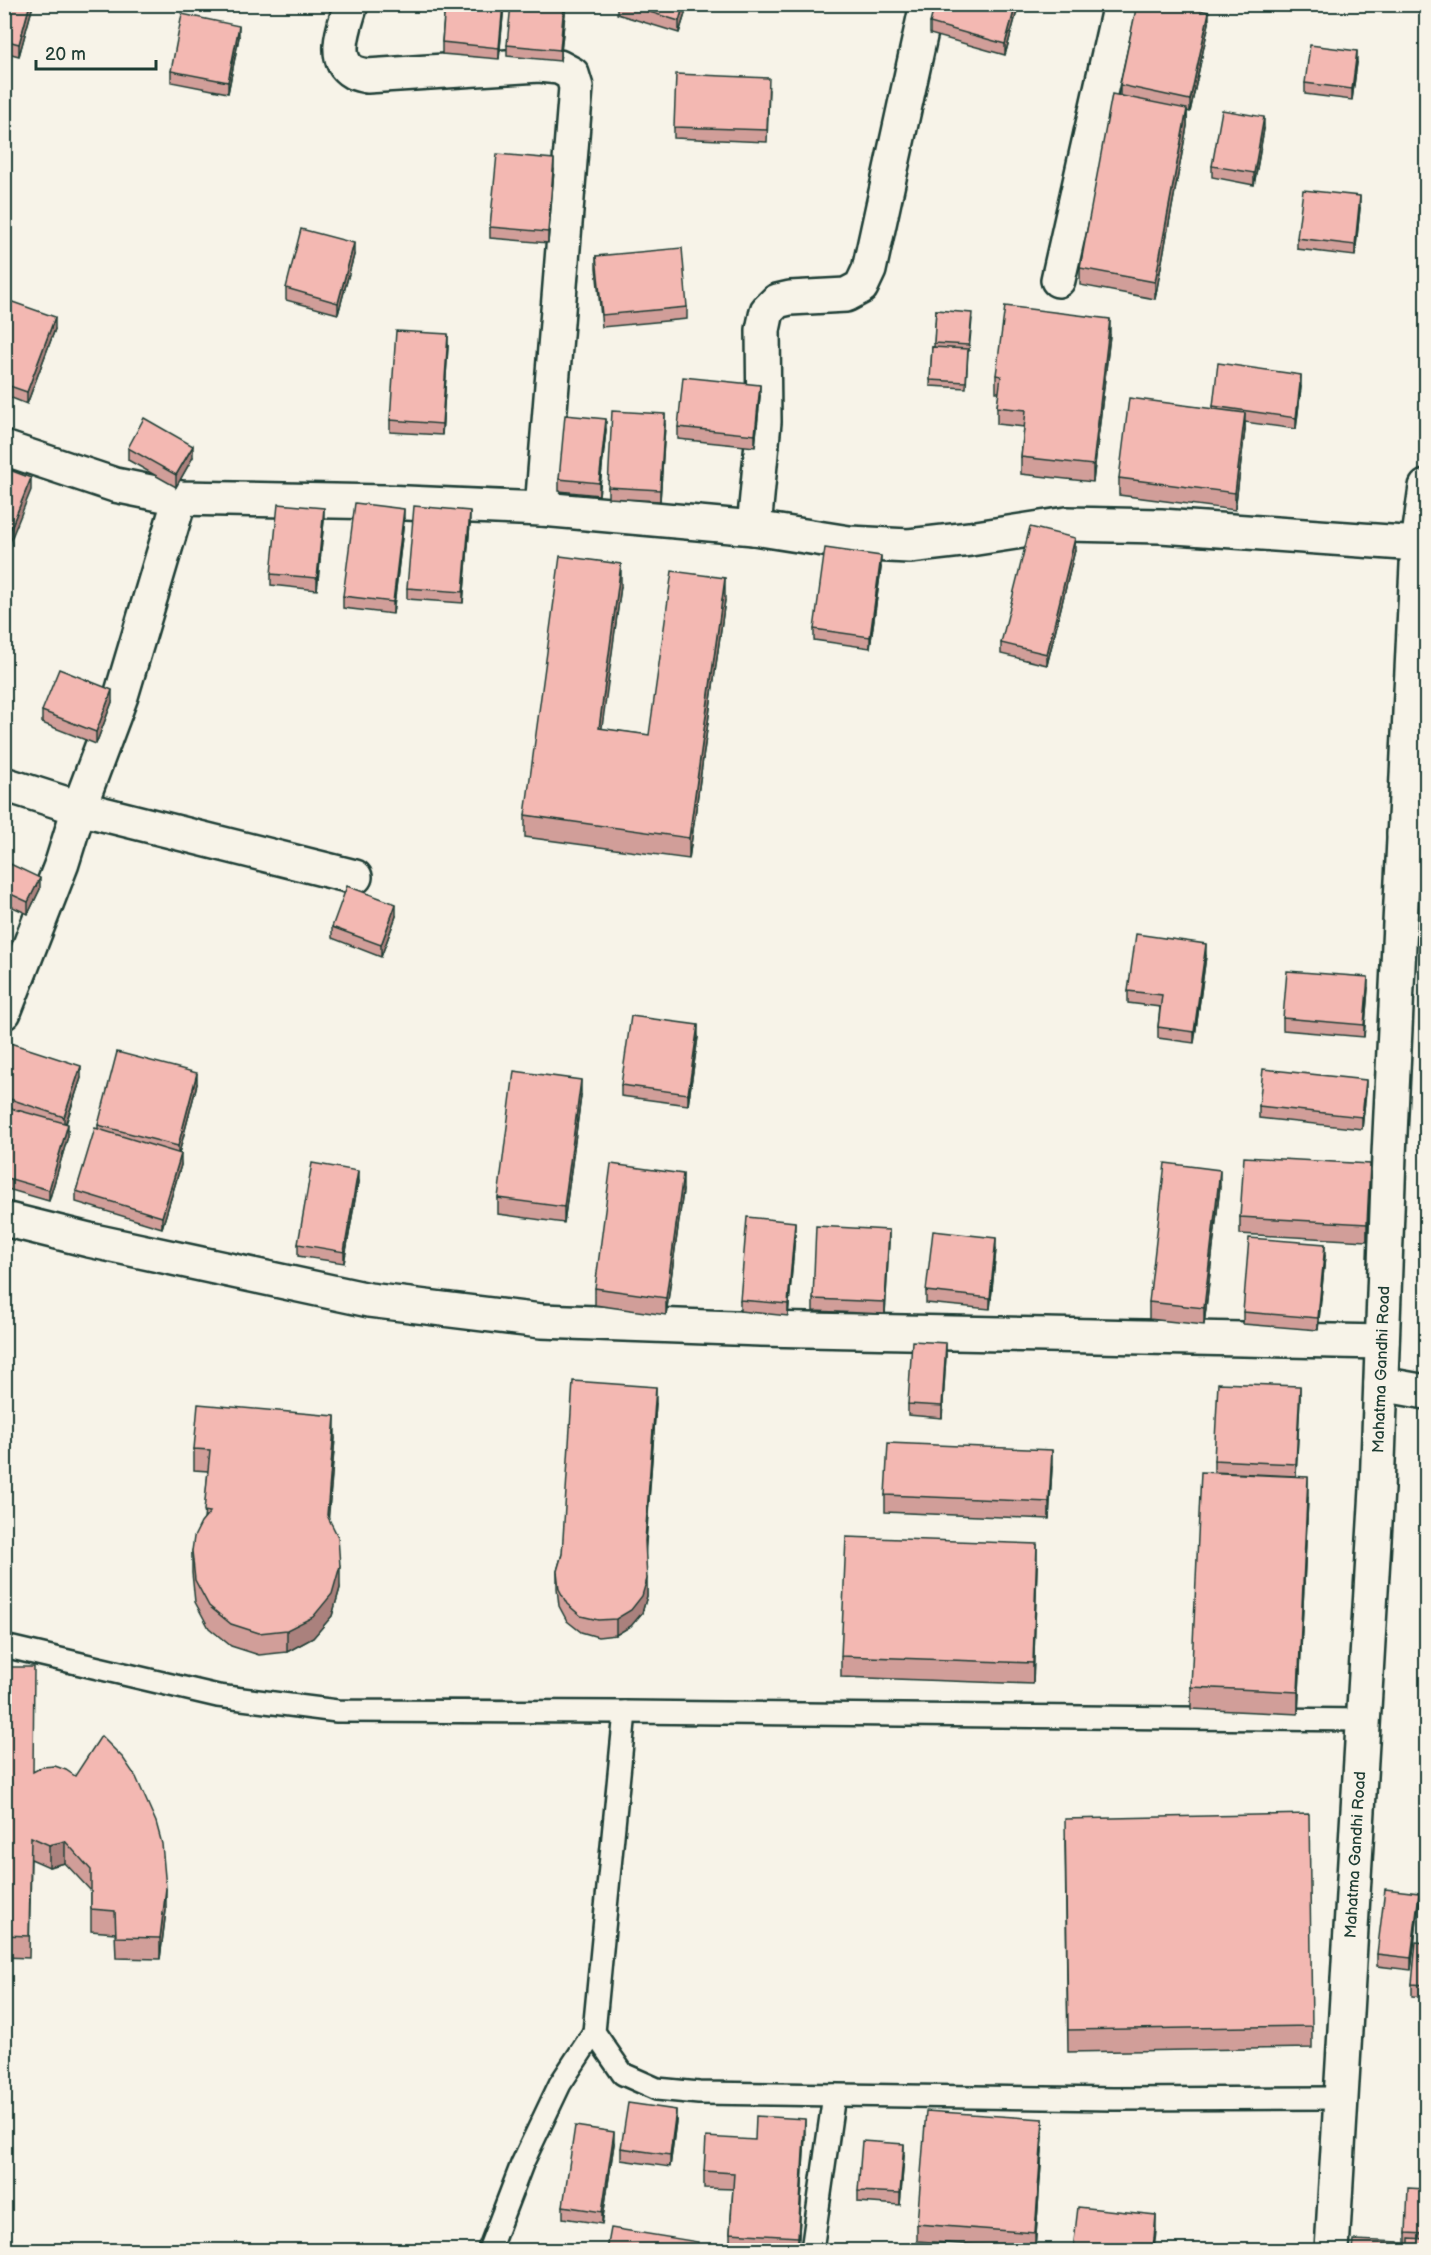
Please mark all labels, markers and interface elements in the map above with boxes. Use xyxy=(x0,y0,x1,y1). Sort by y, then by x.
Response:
scale bar xyxy=(36,33,156,71)
text: 20 m xyxy=(45,44,86,65)
street label: Mahatma Gandhi Road xyxy=(1369,1285,1394,1453)
street label: Mahatma Gandhi Road xyxy=(1341,1771,1370,1939)

